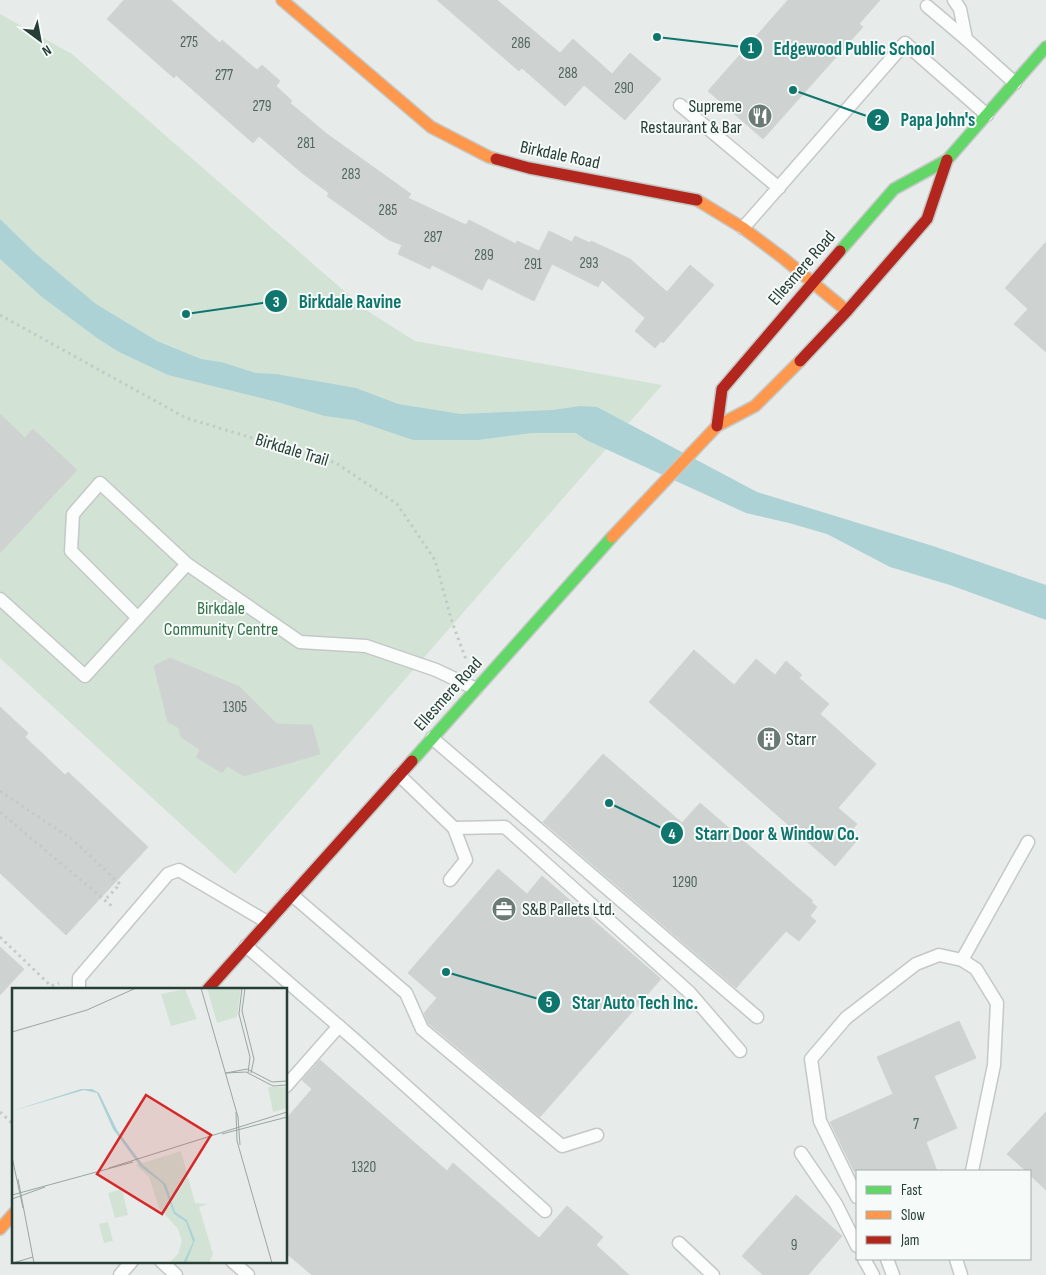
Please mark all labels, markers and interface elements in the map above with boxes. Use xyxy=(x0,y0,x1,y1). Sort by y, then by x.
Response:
north arrow xyxy=(15,15,65,65)
callout: Edgewood Public School xyxy=(739,31,945,65)
house number: 275 xyxy=(180,33,198,52)
house number: 286 xyxy=(511,34,531,53)
text: Edgewood Public School xyxy=(773,38,935,61)
text: 1 xyxy=(748,39,754,58)
text: N xyxy=(39,41,54,60)
house number: 288 xyxy=(558,64,578,83)
house number: 277 xyxy=(215,66,233,85)
house number: 290 xyxy=(614,79,634,98)
place label: Supreme Restaurant & Bar xyxy=(640,96,742,138)
house number: 279 xyxy=(253,97,271,116)
restaurant icon: Supreme Restaurant & Bar xyxy=(747,103,773,129)
callout: Papa John's xyxy=(865,103,985,137)
text: Papa John's xyxy=(901,109,975,132)
text: 2 xyxy=(875,111,881,130)
house number: 281 xyxy=(297,134,316,153)
street label: Birkdale Road xyxy=(518,136,602,174)
house number: 283 xyxy=(341,165,361,184)
house number: 285 xyxy=(379,201,397,220)
street label: Ellesmere Road xyxy=(764,227,840,309)
house number: 287 xyxy=(424,228,442,247)
house number: 289 xyxy=(474,246,494,265)
house number: 293 xyxy=(579,254,599,273)
house number: 291 xyxy=(524,255,543,274)
callout: Birkdale Ravine xyxy=(264,284,411,318)
text: Birkdale Ravine xyxy=(299,291,401,314)
text: 3 xyxy=(273,293,280,312)
street label: Birkdale Trail xyxy=(253,429,331,471)
park label: Birkdale Community Centre xyxy=(164,598,278,640)
street label: Ellesmere Road xyxy=(410,653,486,735)
house number: 1305 xyxy=(223,698,247,717)
building icon: Starr xyxy=(756,726,782,752)
place label: Starr xyxy=(786,729,816,750)
callout: Starr Door & Window Co. xyxy=(659,816,869,850)
text: Starr Door & Window Co. xyxy=(695,823,859,846)
text: 4 xyxy=(669,825,676,844)
house number: 1290 xyxy=(673,873,697,892)
office icon: S&B Pallets Ltd. xyxy=(491,896,517,922)
place label: S&B Pallets Ltd. xyxy=(522,899,615,920)
callout: Star Auto Tech Inc. xyxy=(537,985,708,1019)
inset map xyxy=(12,988,288,1262)
text: Star Auto Tech Inc. xyxy=(572,992,698,1015)
text: 5 xyxy=(546,993,553,1012)
house number: 7 xyxy=(913,1115,919,1134)
house number: 1320 xyxy=(352,1158,376,1177)
legend xyxy=(856,1170,1031,1260)
text: Fast xyxy=(901,1181,923,1200)
text: Slow xyxy=(901,1206,925,1225)
text: Jam xyxy=(900,1231,919,1250)
house number: 9 xyxy=(791,1236,797,1255)

